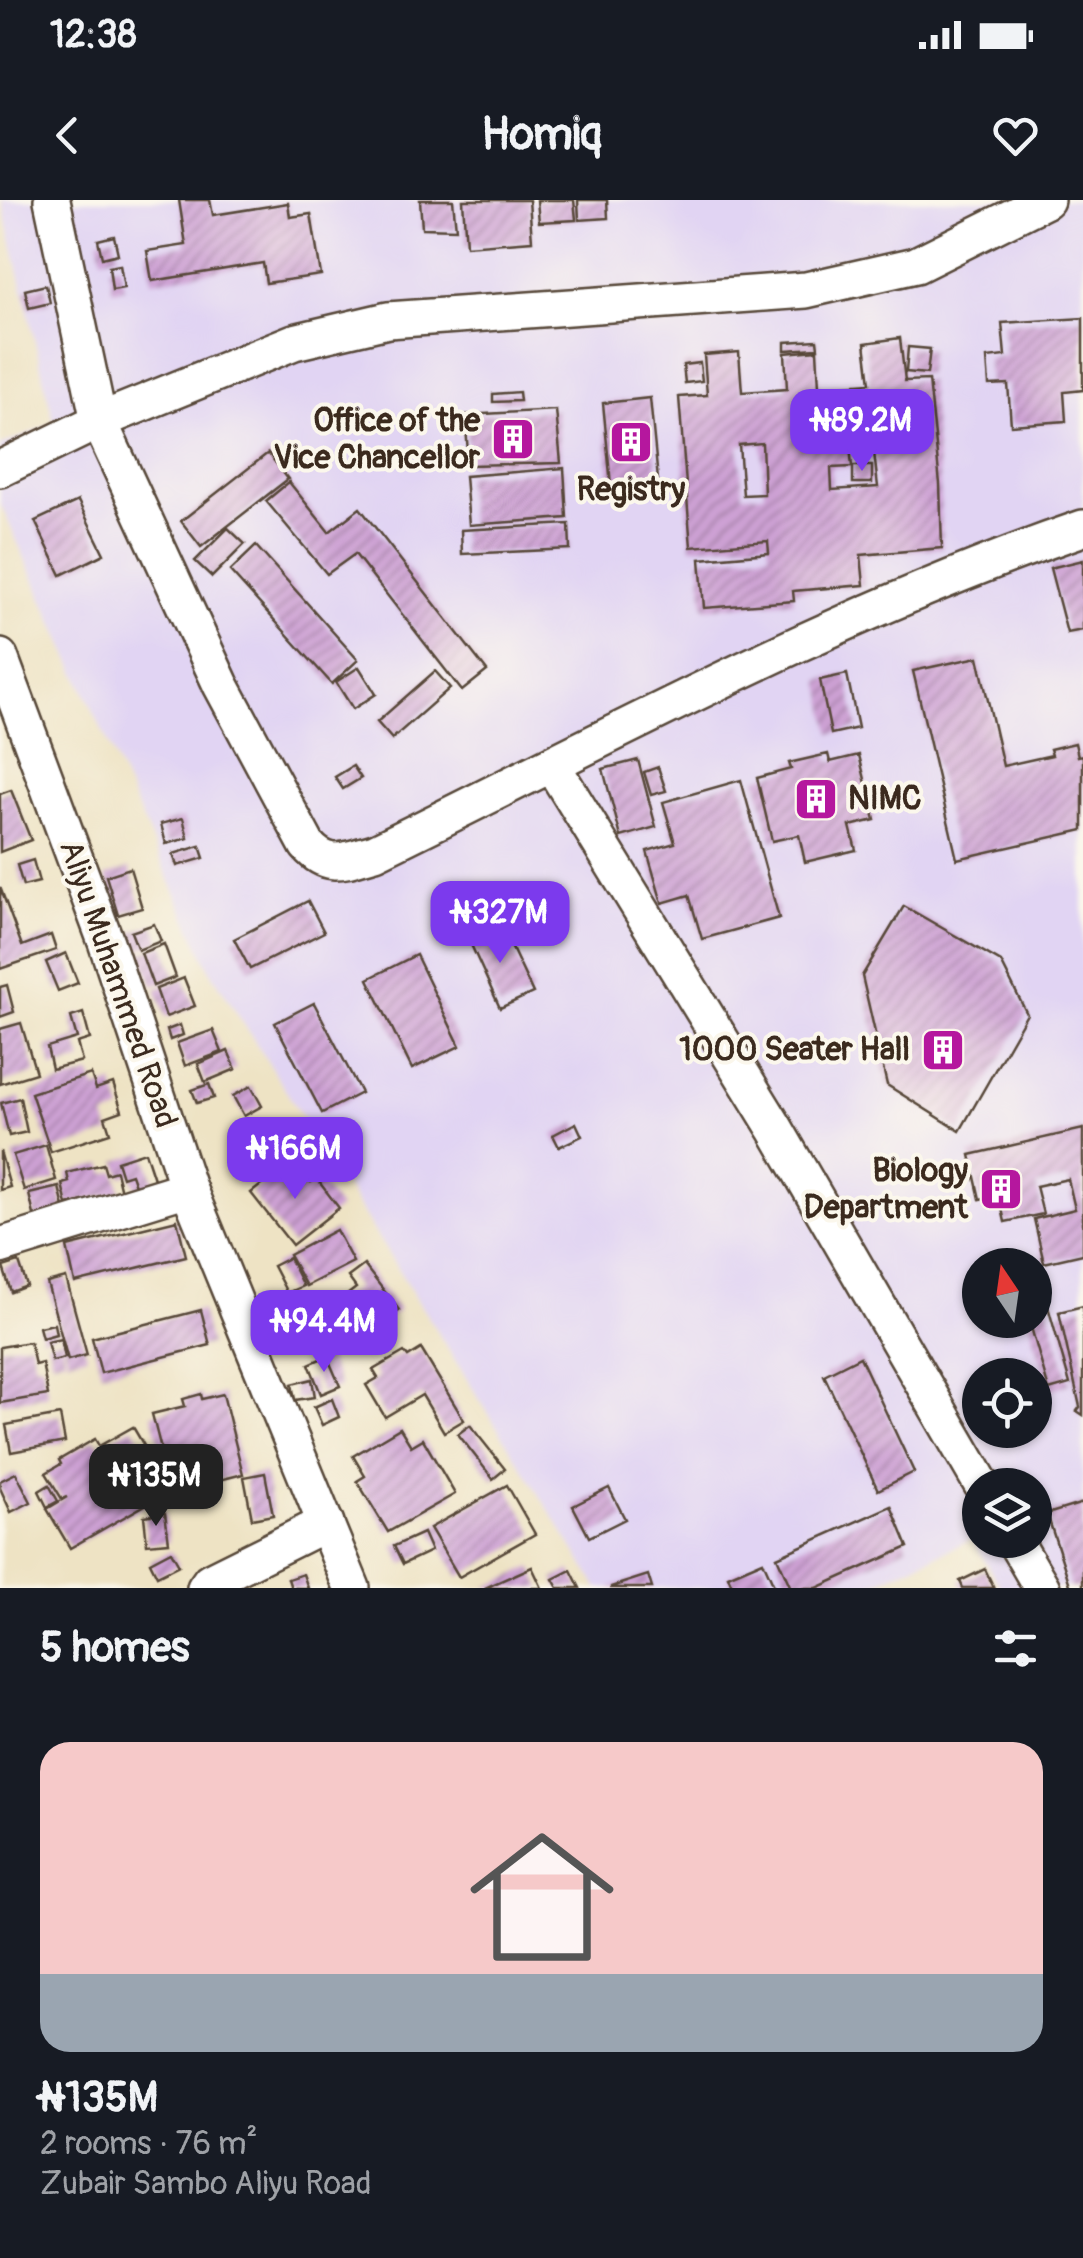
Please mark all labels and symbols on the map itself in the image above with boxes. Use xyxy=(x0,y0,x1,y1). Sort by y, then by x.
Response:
pin: ₦89.2M xyxy=(781,389,943,474)
place label: Office of the Vice Chancellor xyxy=(274,401,481,478)
building icon: Office of the Vice Chancellor xyxy=(490,416,536,462)
building icon: Registry xyxy=(608,419,654,465)
place label: Registry xyxy=(577,470,686,510)
building icon: NIMC xyxy=(793,776,839,822)
place label: NIMC xyxy=(848,779,921,819)
street label: Aliyu Muhammed Road xyxy=(50,835,186,1133)
pin: ₦327M xyxy=(430,881,570,966)
building icon: 1000 Seater Hall xyxy=(920,1027,966,1073)
place label: 1000 Seater Hall xyxy=(679,1030,910,1070)
pin: ₦166M xyxy=(225,1117,365,1202)
place label: Biology Department xyxy=(804,1151,969,1228)
building icon: Biology Department xyxy=(978,1166,1024,1212)
north arrow xyxy=(962,1248,1052,1338)
pin: ₦94.4M xyxy=(243,1290,405,1375)
pin: ₦135M xyxy=(86,1444,226,1529)

